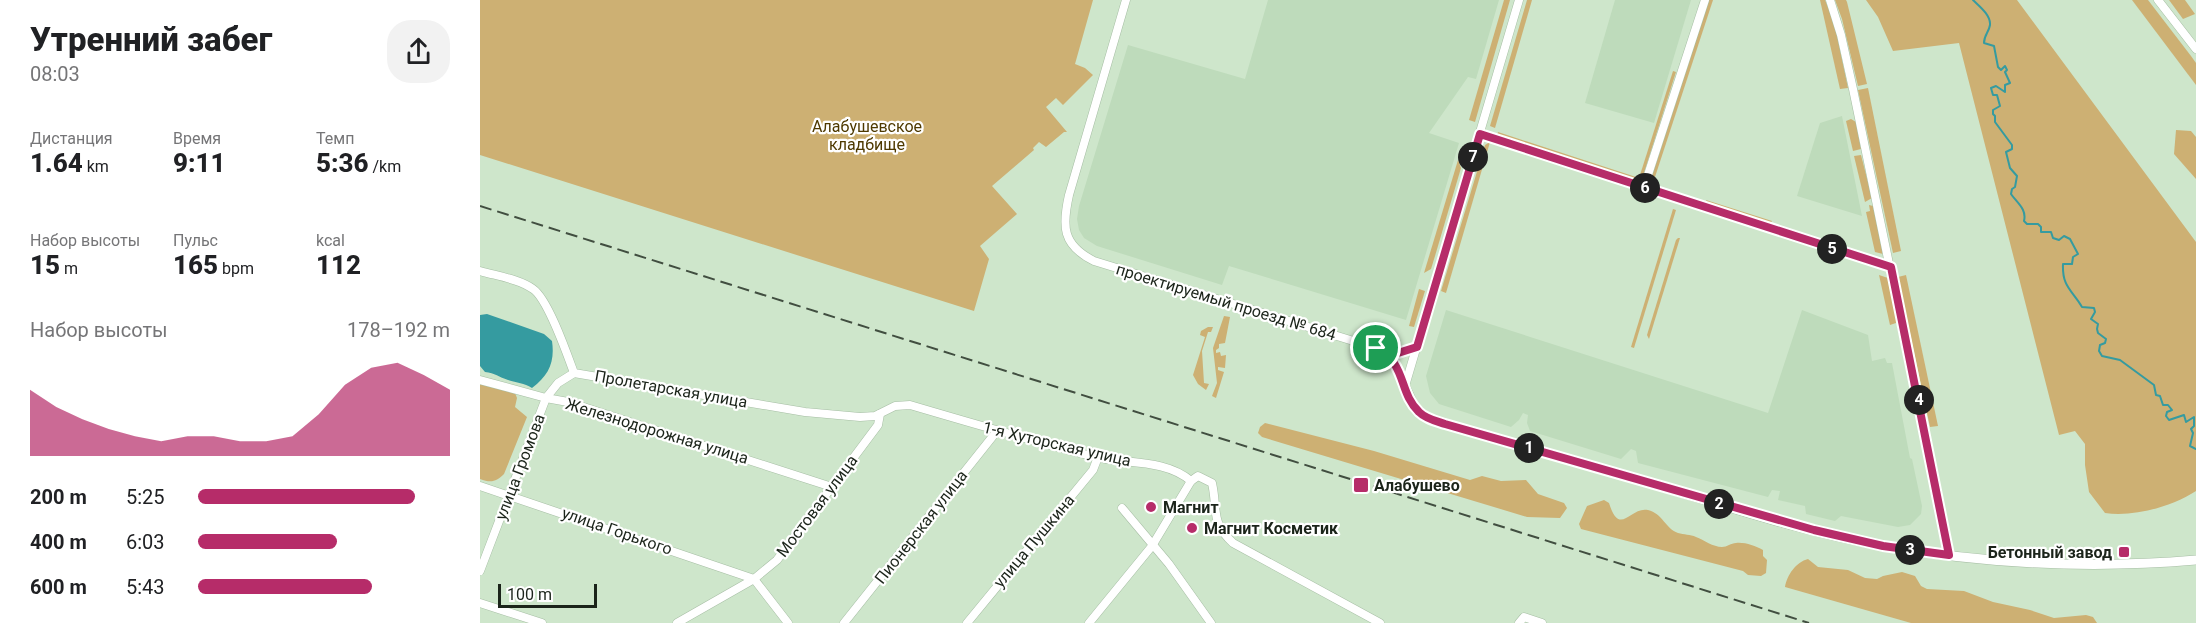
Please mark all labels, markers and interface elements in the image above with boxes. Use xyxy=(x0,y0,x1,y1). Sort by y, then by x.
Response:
text: Утренний забег xyxy=(30,20,272,59)
button: share xyxy=(387,20,450,83)
text: 08:03 xyxy=(30,62,80,86)
park label: Алабушевское кладбище xyxy=(812,117,922,154)
text: Дистанция xyxy=(30,129,113,148)
text: Время xyxy=(173,129,221,148)
text: Темп xyxy=(316,129,354,148)
pin: 7 xyxy=(1458,142,1488,172)
text: 7 xyxy=(1468,147,1478,166)
text: 1.64 xyxy=(30,148,83,178)
text: 9:11 xyxy=(173,148,226,178)
text: 5:36 xyxy=(316,148,369,178)
text: km xyxy=(83,157,109,176)
text: /km xyxy=(369,157,401,176)
pin: 6 xyxy=(1630,173,1660,203)
text: 6 xyxy=(1640,178,1650,197)
text: Набор высоты xyxy=(30,231,140,250)
text: Пульс xyxy=(173,231,218,250)
text: kcal xyxy=(316,231,345,250)
pin: 5 xyxy=(1817,234,1847,264)
text: 5 xyxy=(1827,239,1837,258)
text: 15 xyxy=(30,250,60,280)
text: 165 xyxy=(173,250,218,280)
text: 112 xyxy=(316,250,361,280)
text: m xyxy=(60,259,78,278)
text: bpm xyxy=(218,259,254,278)
street label: проектируемый проезд № 684 xyxy=(1114,259,1338,345)
text: Набор высоты xyxy=(30,318,168,342)
text: 178–192 m xyxy=(347,318,450,342)
pin xyxy=(1350,322,1401,373)
icon: arrive xyxy=(1359,331,1392,364)
street label: Пролетарская улица xyxy=(593,366,749,412)
pin: 4 xyxy=(1904,385,1934,415)
text: 4 xyxy=(1914,390,1924,409)
street label: Железнодорожная улица xyxy=(563,394,751,468)
street label: улица Громова xyxy=(491,411,549,523)
street label: 1-я Хуторская улица xyxy=(981,418,1133,470)
pin: 1 xyxy=(1514,433,1544,463)
text: 1 xyxy=(1524,438,1534,457)
street label: Мостовая улица xyxy=(773,451,861,561)
street label: Пионерская улица xyxy=(871,466,971,588)
marker: Алабушево xyxy=(1352,476,1370,494)
place label: Алабушево xyxy=(1374,476,1460,495)
text: 200 m xyxy=(30,485,87,509)
text: 5:25 xyxy=(126,485,165,509)
pin: 2 xyxy=(1704,489,1734,519)
street label: улица Пушкина xyxy=(990,491,1078,591)
text: 2 xyxy=(1714,494,1724,513)
place label: Магнит xyxy=(1163,498,1219,517)
marker: Магнит xyxy=(1144,500,1158,514)
street label: улица Горького xyxy=(559,503,675,559)
place label: Магнит Косметик xyxy=(1204,519,1339,538)
marker: Магнит Косметик xyxy=(1185,521,1199,535)
text: 400 m xyxy=(30,530,87,554)
text: 6:03 xyxy=(126,530,165,554)
pin: 3 xyxy=(1895,535,1925,565)
text: 3 xyxy=(1905,540,1915,559)
place label: Бетонный завод xyxy=(1988,543,2112,562)
marker: Бетонный завод xyxy=(2117,545,2131,559)
text: 600 m xyxy=(30,575,87,599)
text: 5:43 xyxy=(126,575,165,599)
scale bar xyxy=(498,581,597,608)
text: 100 m xyxy=(507,585,552,604)

